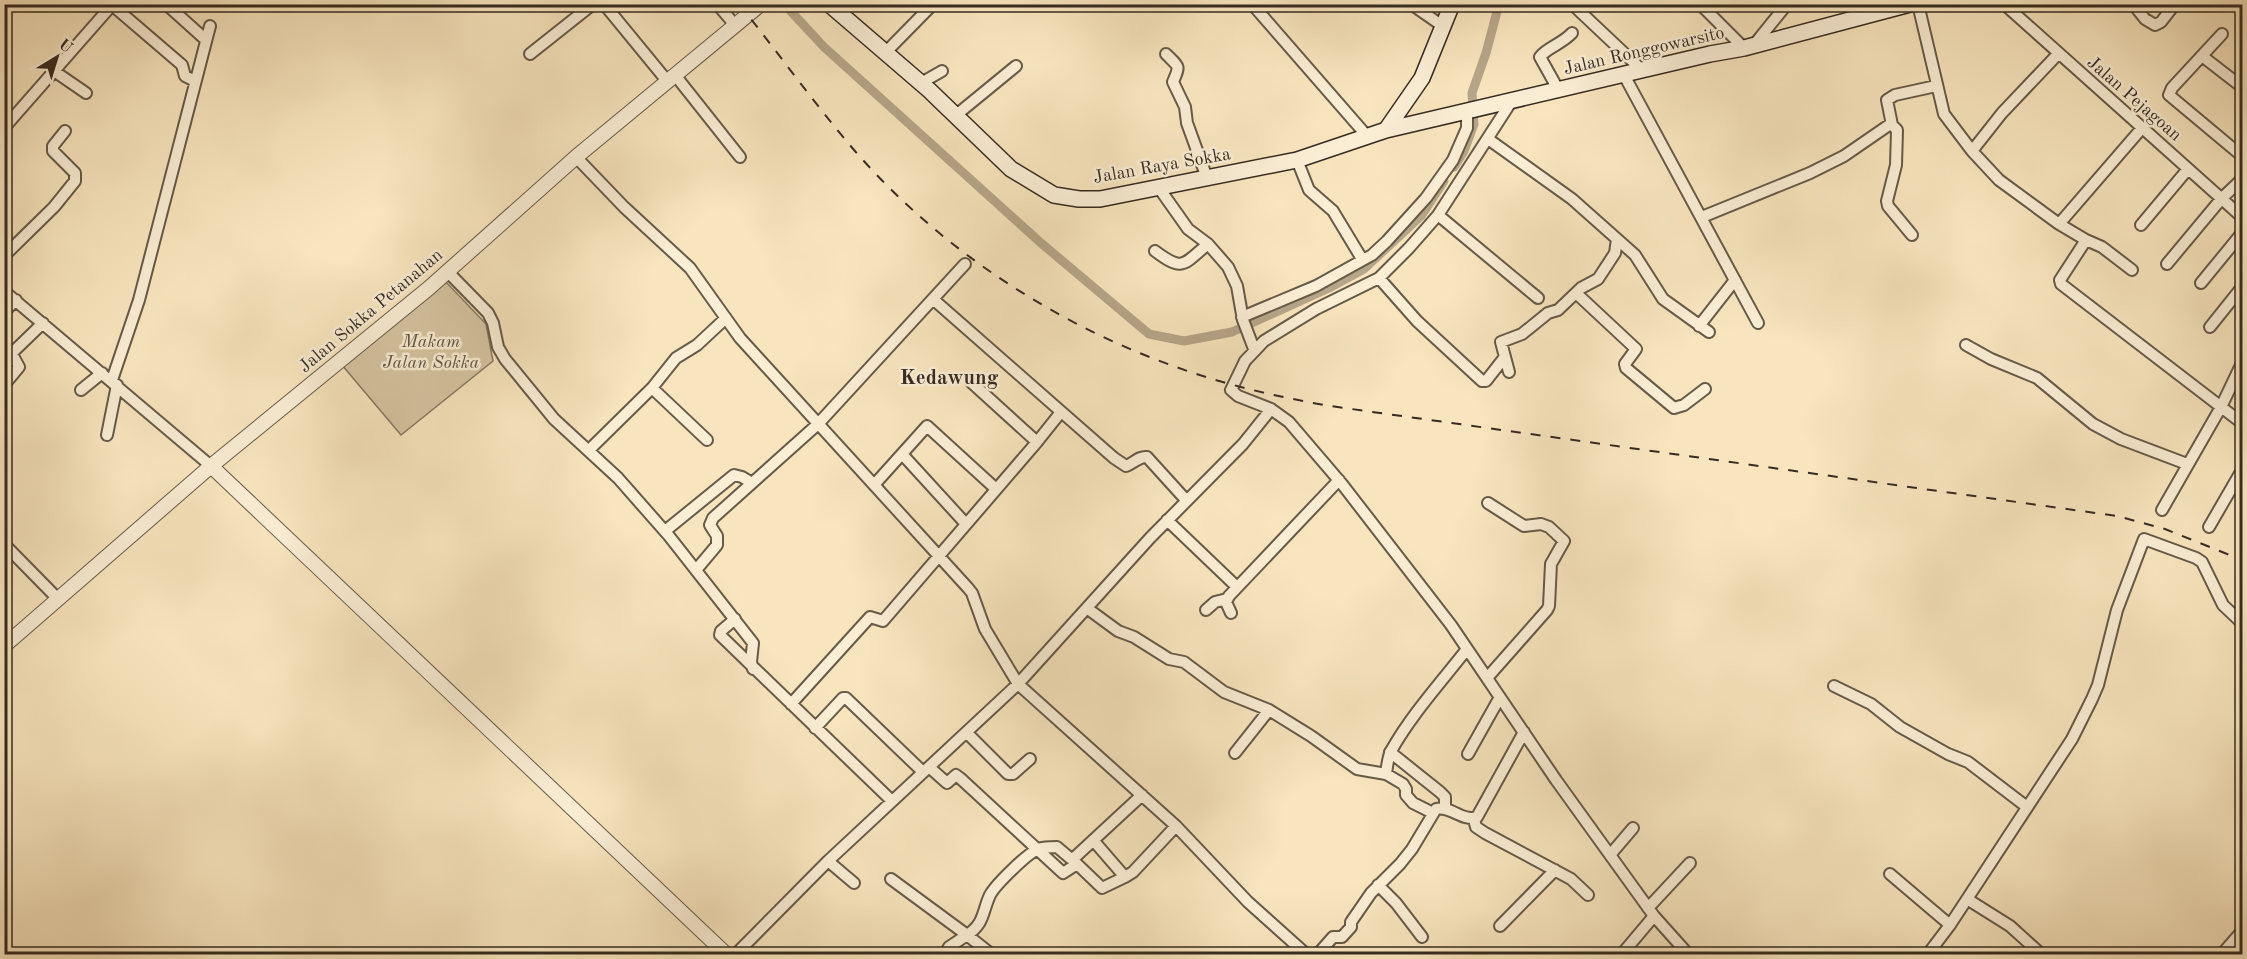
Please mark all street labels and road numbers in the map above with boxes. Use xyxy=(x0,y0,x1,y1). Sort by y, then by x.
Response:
street label: Jalan Ronggowarsito xyxy=(1562,24,1726,78)
street label: Jalan Pejagoan xyxy=(2083,53,2185,145)
street label: Jalan Raya Sokka xyxy=(1092,145,1232,187)
street label: Jalan Sokka Petanahan xyxy=(296,246,447,376)

